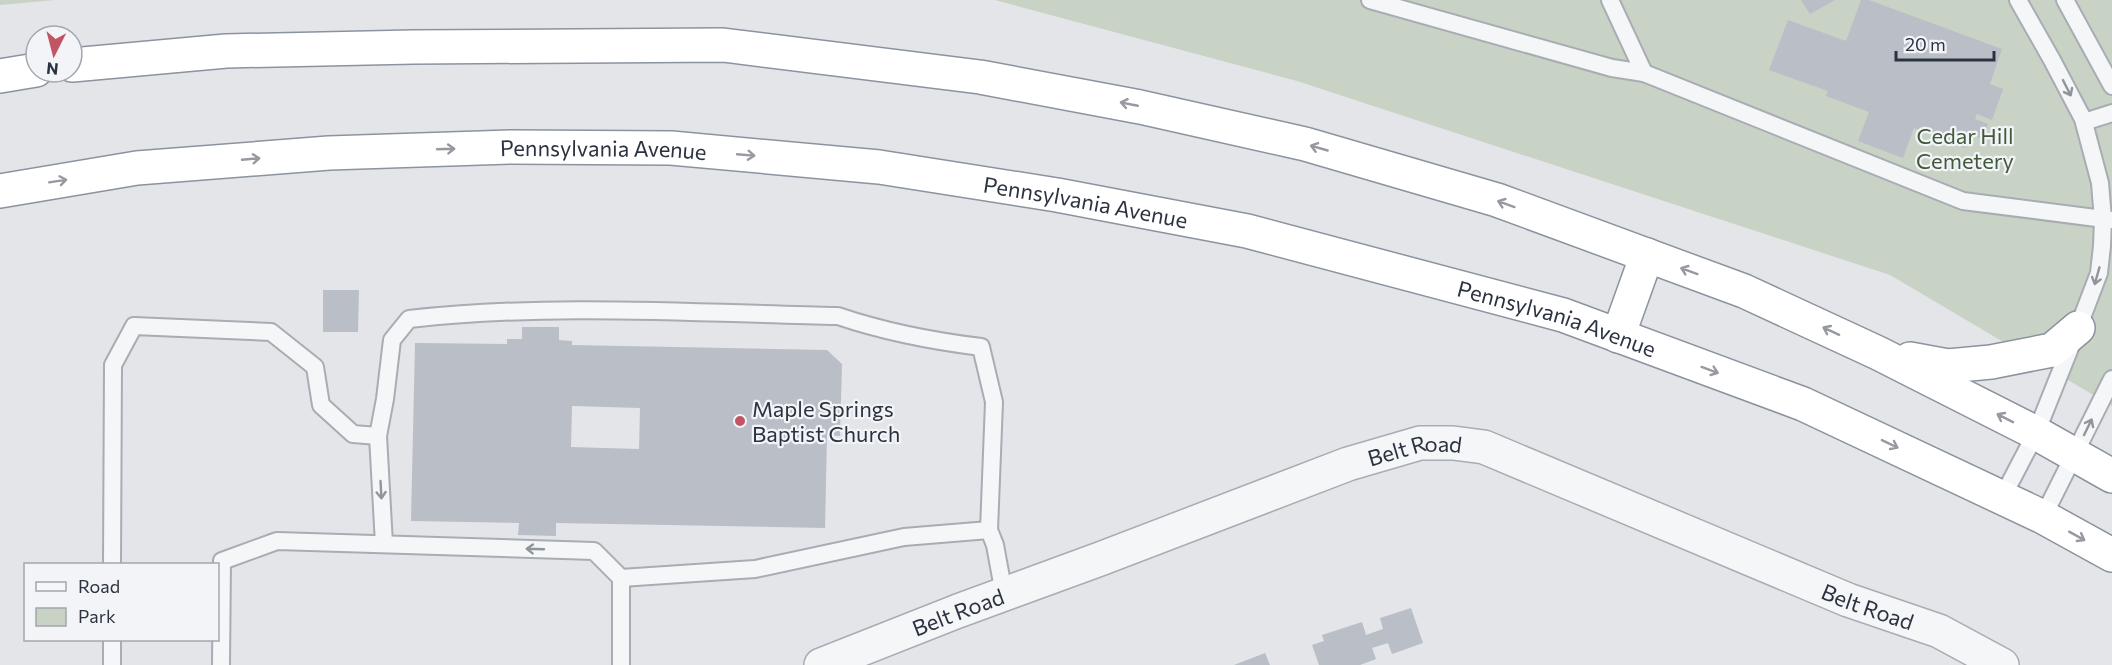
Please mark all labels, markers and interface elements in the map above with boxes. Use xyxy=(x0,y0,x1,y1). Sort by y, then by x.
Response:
north arrow xyxy=(24,24,84,84)
scale bar xyxy=(1896,24,1994,62)
text: 20 m xyxy=(1905,33,1946,55)
text: N xyxy=(45,59,59,79)
one-way arrow xyxy=(2061,78,2073,96)
one-way arrow xyxy=(1119,99,1139,110)
park label: Cedar Hill Cemetery xyxy=(1916,122,2014,174)
street label: Pennsylvania Avenue xyxy=(499,133,708,165)
one-way arrow xyxy=(1310,142,1329,153)
one-way arrow xyxy=(435,143,455,154)
one-way arrow xyxy=(735,150,755,161)
one-way arrow xyxy=(241,153,261,164)
street label: Pennsylvania Avenue xyxy=(982,170,1190,233)
one-way arrow xyxy=(47,175,67,186)
one-way arrow xyxy=(1497,197,1516,208)
one-way arrow xyxy=(1680,264,1699,275)
one-way arrow xyxy=(2091,266,2102,285)
street label: Pennsylvania Avenue xyxy=(1455,274,1660,362)
one-way arrow xyxy=(1822,325,1840,337)
one-way arrow xyxy=(1700,366,1719,377)
place label: Maple Springs Baptist Church xyxy=(752,395,900,447)
one-way arrow xyxy=(1997,412,2015,423)
marker: Maple Springs Baptist Church xyxy=(733,414,747,428)
one-way arrow xyxy=(2083,419,2094,437)
street label: Belt Road xyxy=(1364,428,1464,471)
one-way arrow xyxy=(1881,439,1899,451)
one-way arrow xyxy=(376,480,387,500)
one-way arrow xyxy=(2068,531,2086,542)
one-way arrow xyxy=(526,543,546,555)
legend xyxy=(24,563,219,641)
text: Road xyxy=(78,575,120,597)
street label: Belt Road xyxy=(1818,577,1918,635)
street label: Belt Road xyxy=(908,582,1008,641)
text: Park xyxy=(78,605,116,627)

